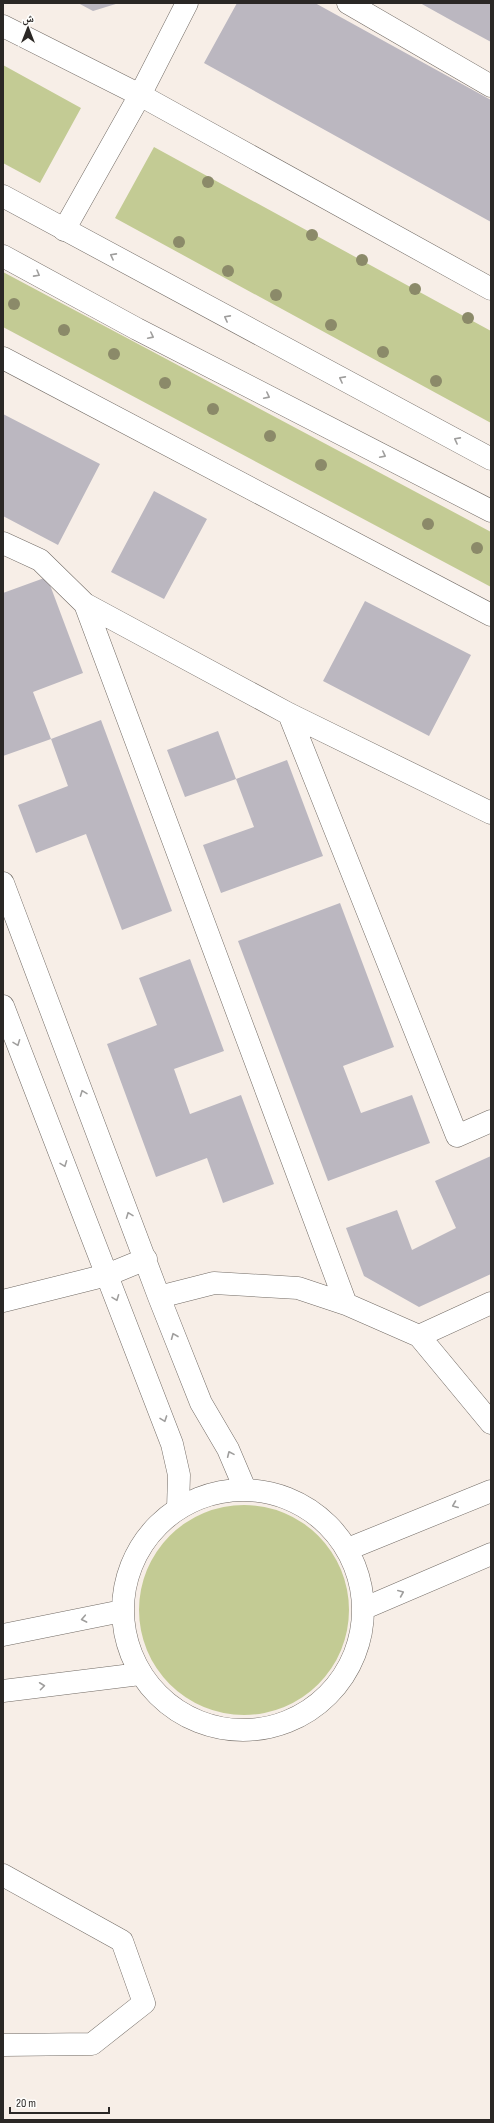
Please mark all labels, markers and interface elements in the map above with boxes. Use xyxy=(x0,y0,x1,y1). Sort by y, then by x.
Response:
north arrow xyxy=(8,8,48,48)
text: ش xyxy=(22,12,34,26)
one-way arrow xyxy=(110,253,117,261)
one-way arrow xyxy=(33,270,40,277)
one-way arrow xyxy=(224,315,232,322)
one-way arrow xyxy=(147,332,155,339)
one-way arrow xyxy=(339,376,346,384)
one-way arrow xyxy=(263,391,270,399)
one-way arrow xyxy=(453,438,461,445)
one-way arrow xyxy=(378,451,386,458)
one-way arrow xyxy=(13,1039,21,1046)
one-way arrow xyxy=(79,1090,87,1097)
one-way arrow xyxy=(60,1160,68,1167)
one-way arrow xyxy=(125,1211,134,1218)
one-way arrow xyxy=(112,1295,120,1302)
one-way arrow xyxy=(171,1333,179,1340)
one-way arrow xyxy=(159,1416,167,1423)
one-way arrow xyxy=(227,1450,235,1458)
one-way arrow xyxy=(451,1501,458,1509)
one-way arrow xyxy=(396,1590,404,1598)
one-way arrow xyxy=(81,1614,87,1623)
one-way arrow xyxy=(39,1682,45,1691)
scale bar xyxy=(10,2089,109,2115)
text: 20 m xyxy=(16,2096,36,2111)

